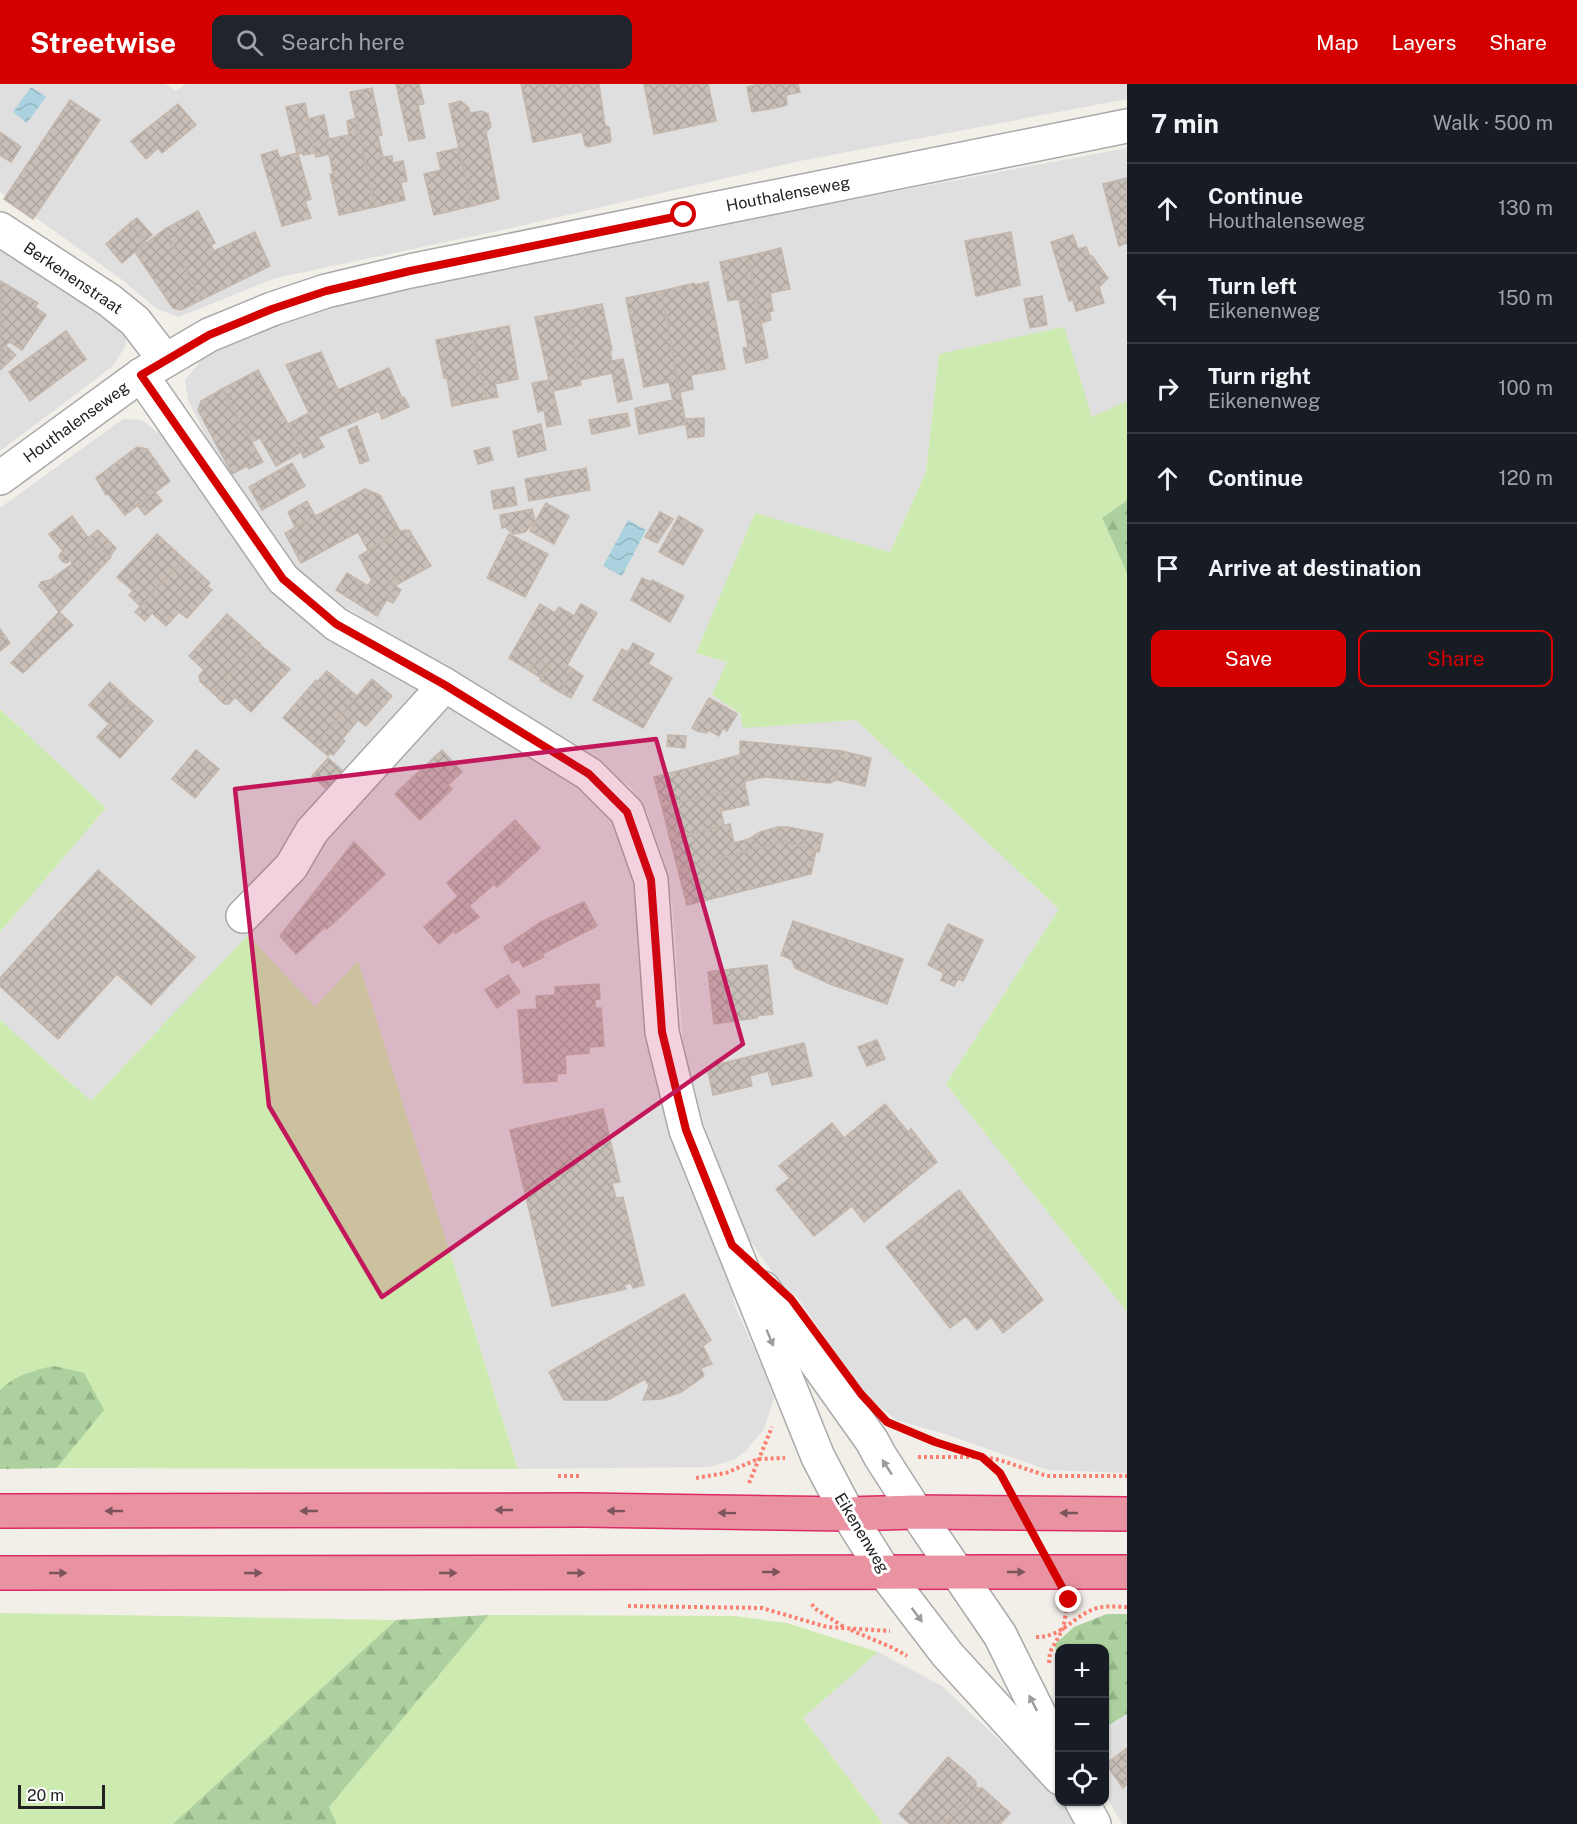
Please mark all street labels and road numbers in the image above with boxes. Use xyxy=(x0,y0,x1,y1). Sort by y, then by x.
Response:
street label: Houthalenseweg xyxy=(724,173,852,215)
street label: Berkenenstraat xyxy=(20,238,126,318)
street label: Houthalenseweg xyxy=(20,377,132,467)
street label: Eikenenweg xyxy=(831,1490,893,1576)

